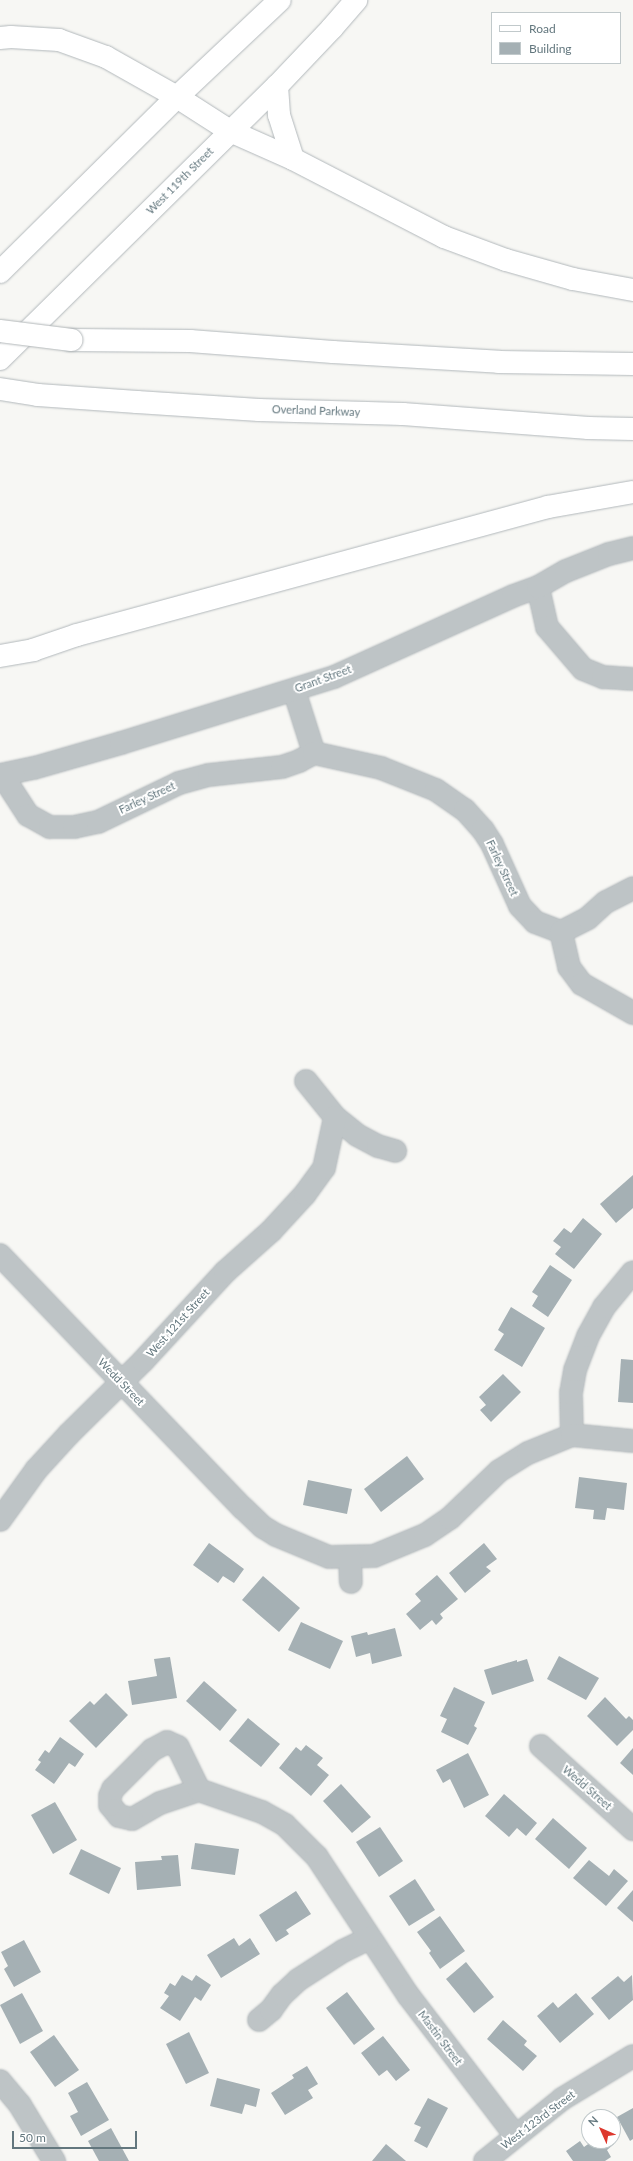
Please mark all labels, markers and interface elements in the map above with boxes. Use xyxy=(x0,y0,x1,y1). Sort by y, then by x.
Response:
legend xyxy=(491,12,621,64)
text: Road xyxy=(529,21,556,36)
text: Building xyxy=(529,41,572,56)
street label: West 119th Street xyxy=(144,145,216,217)
street label: Overland Parkway xyxy=(272,403,360,419)
street label: Grant Street xyxy=(293,663,353,695)
street label: Farley Street xyxy=(117,779,177,817)
street label: Farley Street xyxy=(483,838,521,898)
street label: West 121st Street xyxy=(144,1286,212,1360)
street label: Wedd Street xyxy=(95,1356,147,1408)
street label: Wedd Street xyxy=(560,1763,614,1813)
street label: Mastin Street xyxy=(415,2008,465,2068)
street label: West 123rd Street xyxy=(499,2088,577,2152)
north arrow xyxy=(581,2109,621,2149)
text: N xyxy=(585,2113,600,2128)
scale bar xyxy=(14,2123,139,2149)
text: 50 m xyxy=(19,2130,46,2145)

